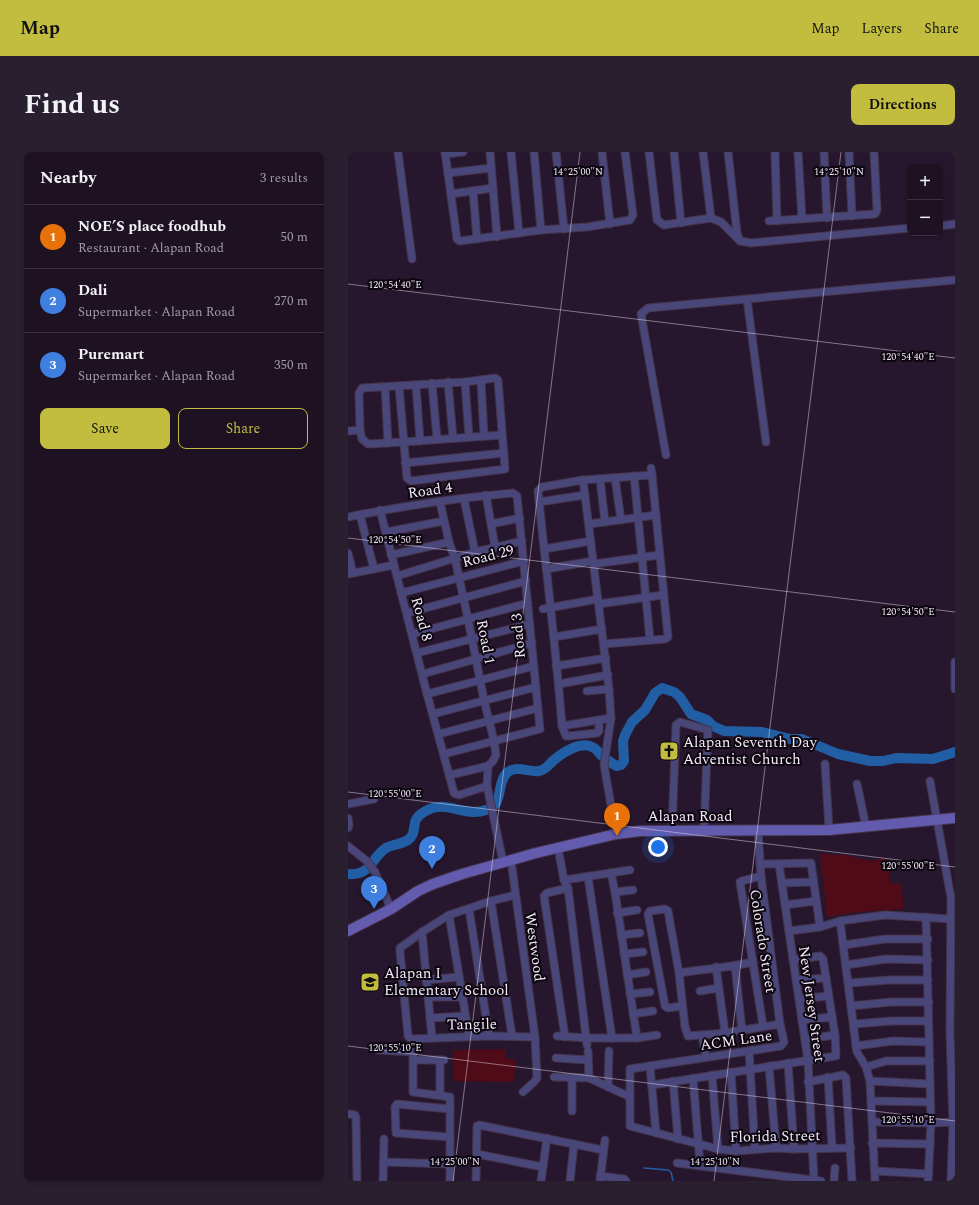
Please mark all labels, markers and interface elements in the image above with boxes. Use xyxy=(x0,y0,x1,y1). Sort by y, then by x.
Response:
text: Map xyxy=(20,14,60,43)
text: Map xyxy=(811,18,840,39)
text: Layers xyxy=(862,18,902,39)
text: Share xyxy=(924,18,959,39)
text: Find us xyxy=(24,83,120,126)
button: Directions xyxy=(851,84,955,125)
text: 14°25'00"N xyxy=(553,164,603,180)
text: 14°25'10"N xyxy=(814,164,864,180)
map controls xyxy=(907,164,943,236)
button: + xyxy=(907,164,943,200)
text: Nearby xyxy=(40,165,96,191)
text: 3 results xyxy=(260,168,308,188)
button: − xyxy=(907,200,943,236)
text: NOE’S place foodhub xyxy=(78,215,226,238)
text: 1 xyxy=(49,227,57,247)
text: 50 m xyxy=(281,227,308,247)
text: Restaurant · Alapan Road xyxy=(78,238,224,258)
text: 120°54'40"E xyxy=(368,277,422,293)
text: Dali xyxy=(78,279,108,302)
text: 2 xyxy=(49,291,57,311)
text: 270 m xyxy=(274,291,308,311)
text: Supermarket · Alapan Road xyxy=(78,302,235,322)
text: Puremart xyxy=(78,343,144,366)
text: 120°54'40"E xyxy=(881,349,935,365)
text: 3 xyxy=(49,355,57,375)
text: 350 m xyxy=(274,355,308,375)
text: Supermarket · Alapan Road xyxy=(78,366,235,386)
button: Save xyxy=(40,408,170,449)
button: Share xyxy=(178,408,308,449)
street label: Road 4 xyxy=(406,476,454,505)
text: 120°54'50"E xyxy=(368,532,422,548)
street label: Road 29 xyxy=(460,539,516,574)
street label: Road 8 xyxy=(405,594,438,644)
text: 120°54'50"E xyxy=(881,604,935,620)
street label: Road 3 xyxy=(505,612,532,659)
street label: Road 1 xyxy=(470,618,501,666)
place label: Alapan Seventh Day Adventist Church xyxy=(683,731,818,771)
church icon: Alapan Seventh Day Adventist Church xyxy=(658,740,680,762)
text: 120°55'00"E xyxy=(368,786,422,802)
pin: 1 xyxy=(604,803,630,836)
street label: Alapan Road xyxy=(647,805,733,828)
pin: 2 xyxy=(419,836,445,869)
your location xyxy=(648,837,668,857)
text: 120°55'00"E xyxy=(881,858,935,874)
pin: 3 xyxy=(361,876,387,909)
street label: Colorado Street xyxy=(743,888,782,995)
street label: Westwood xyxy=(518,911,551,983)
street label: New Jersey Street xyxy=(792,944,831,1064)
place label: Alapan I Elementary School xyxy=(384,962,509,1002)
school or university icon: Alapan I Elementary School xyxy=(359,971,381,993)
street label: Tangile xyxy=(447,1013,497,1036)
street label: ACM Lane xyxy=(699,1024,774,1057)
text: 120°55'10"E xyxy=(368,1040,422,1056)
text: 120°55'10"E xyxy=(881,1112,935,1128)
street label: Florida Street xyxy=(729,1124,821,1149)
text: 14°25'00"N xyxy=(430,1154,480,1170)
text: 14°25'10"N xyxy=(690,1154,740,1170)

